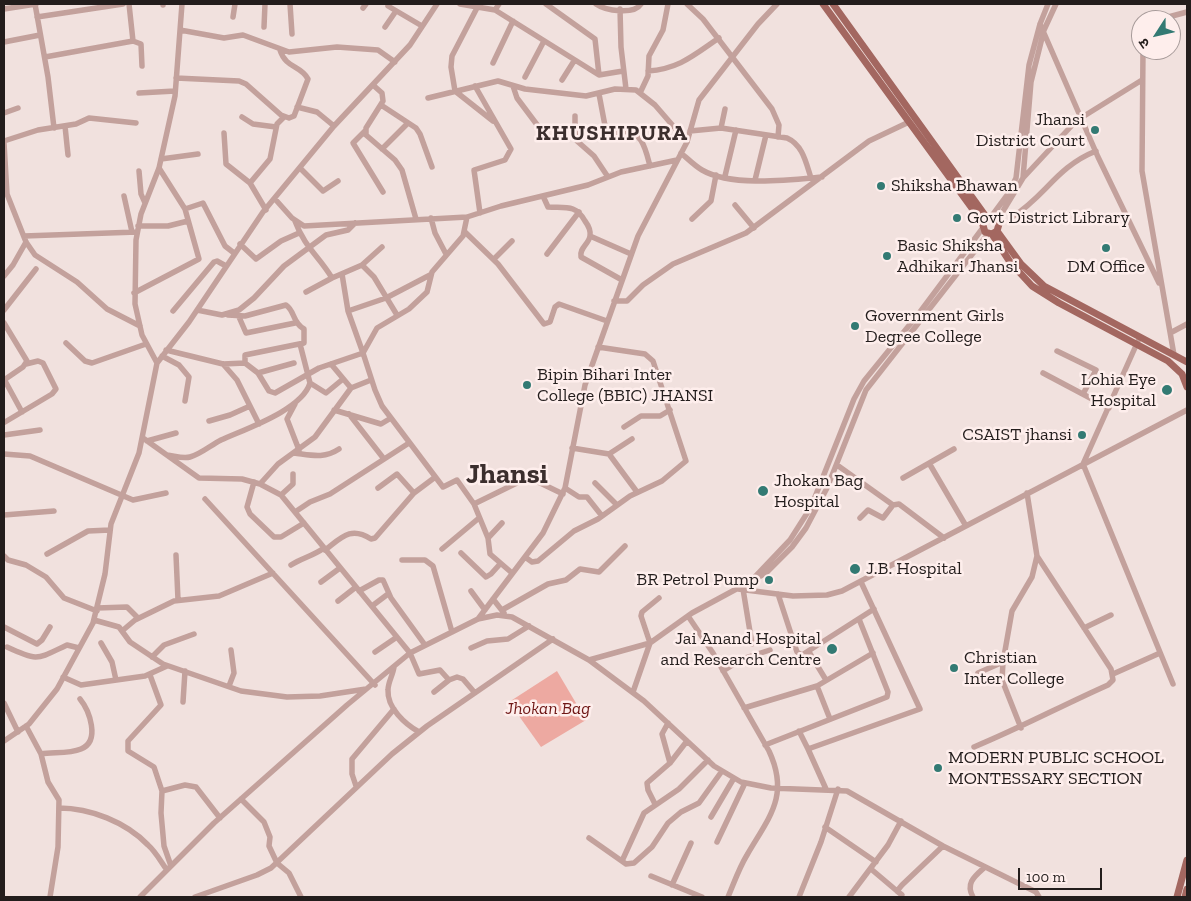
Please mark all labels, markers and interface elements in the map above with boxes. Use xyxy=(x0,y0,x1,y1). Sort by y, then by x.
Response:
north arrow xyxy=(1131,10,1181,60)
text: उ xyxy=(1135,35,1153,52)
place label: Jhansi District Court xyxy=(976,109,1085,152)
district label: KHUSHIPURA xyxy=(535,121,689,147)
marker: Jhansi District Court xyxy=(1089,124,1101,136)
place label: Shiksha Bhawan xyxy=(891,175,1018,197)
marker: Shiksha Bhawan xyxy=(875,180,887,192)
place label: Govt District Library xyxy=(967,207,1130,229)
marker: Govt District Library xyxy=(951,212,963,224)
place label: Basic Shiksha Adhikari Jhansi xyxy=(897,235,1018,278)
marker: DM Office xyxy=(1100,242,1112,254)
marker: Basic Shiksha Adhikari Jhansi xyxy=(881,250,893,262)
place label: DM Office xyxy=(1067,256,1145,278)
place label: Government Girls Degree College xyxy=(865,305,1004,348)
marker: Government Girls Degree College xyxy=(849,320,861,332)
place label: Bipin Bihari Inter College (BBIC) JHANSI xyxy=(537,364,713,406)
place label: Lohia Eye Hospital xyxy=(1081,369,1156,412)
marker: Bipin Bihari Inter College (BBIC) JHANSI xyxy=(521,379,533,391)
marker: Lohia Eye Hospital xyxy=(1160,383,1174,397)
place label: CSAIST jhansi xyxy=(962,424,1072,446)
marker: CSAIST jhansi xyxy=(1076,429,1088,441)
district label: Jhansi xyxy=(466,458,548,492)
place label: Jhokan Bag Hospital xyxy=(774,470,863,512)
marker: Jhokan Bag Hospital xyxy=(756,484,770,498)
place label: J.B. Hospital xyxy=(866,558,962,580)
marker: J.B. Hospital xyxy=(848,562,862,576)
place label: BR Petrol Pump xyxy=(636,569,759,591)
marker: BR Petrol Pump xyxy=(763,574,775,586)
place label: Jai Anand Hospital and Research Centre xyxy=(660,628,821,670)
marker: Jai Anand Hospital and Research Centre xyxy=(825,642,839,656)
place label: Christian Inter College xyxy=(964,647,1064,690)
marker: Christian Inter College xyxy=(948,662,960,674)
park label: Jhokan Bag xyxy=(506,698,590,720)
place label: MODERN PUBLIC SCHOOL MONTESSARY SECTION xyxy=(948,747,1164,790)
marker: MODERN PUBLIC SCHOOL MONTESSARY SECTION xyxy=(932,762,944,774)
scale bar xyxy=(1021,858,1105,890)
text: 100 m xyxy=(1026,868,1065,886)

